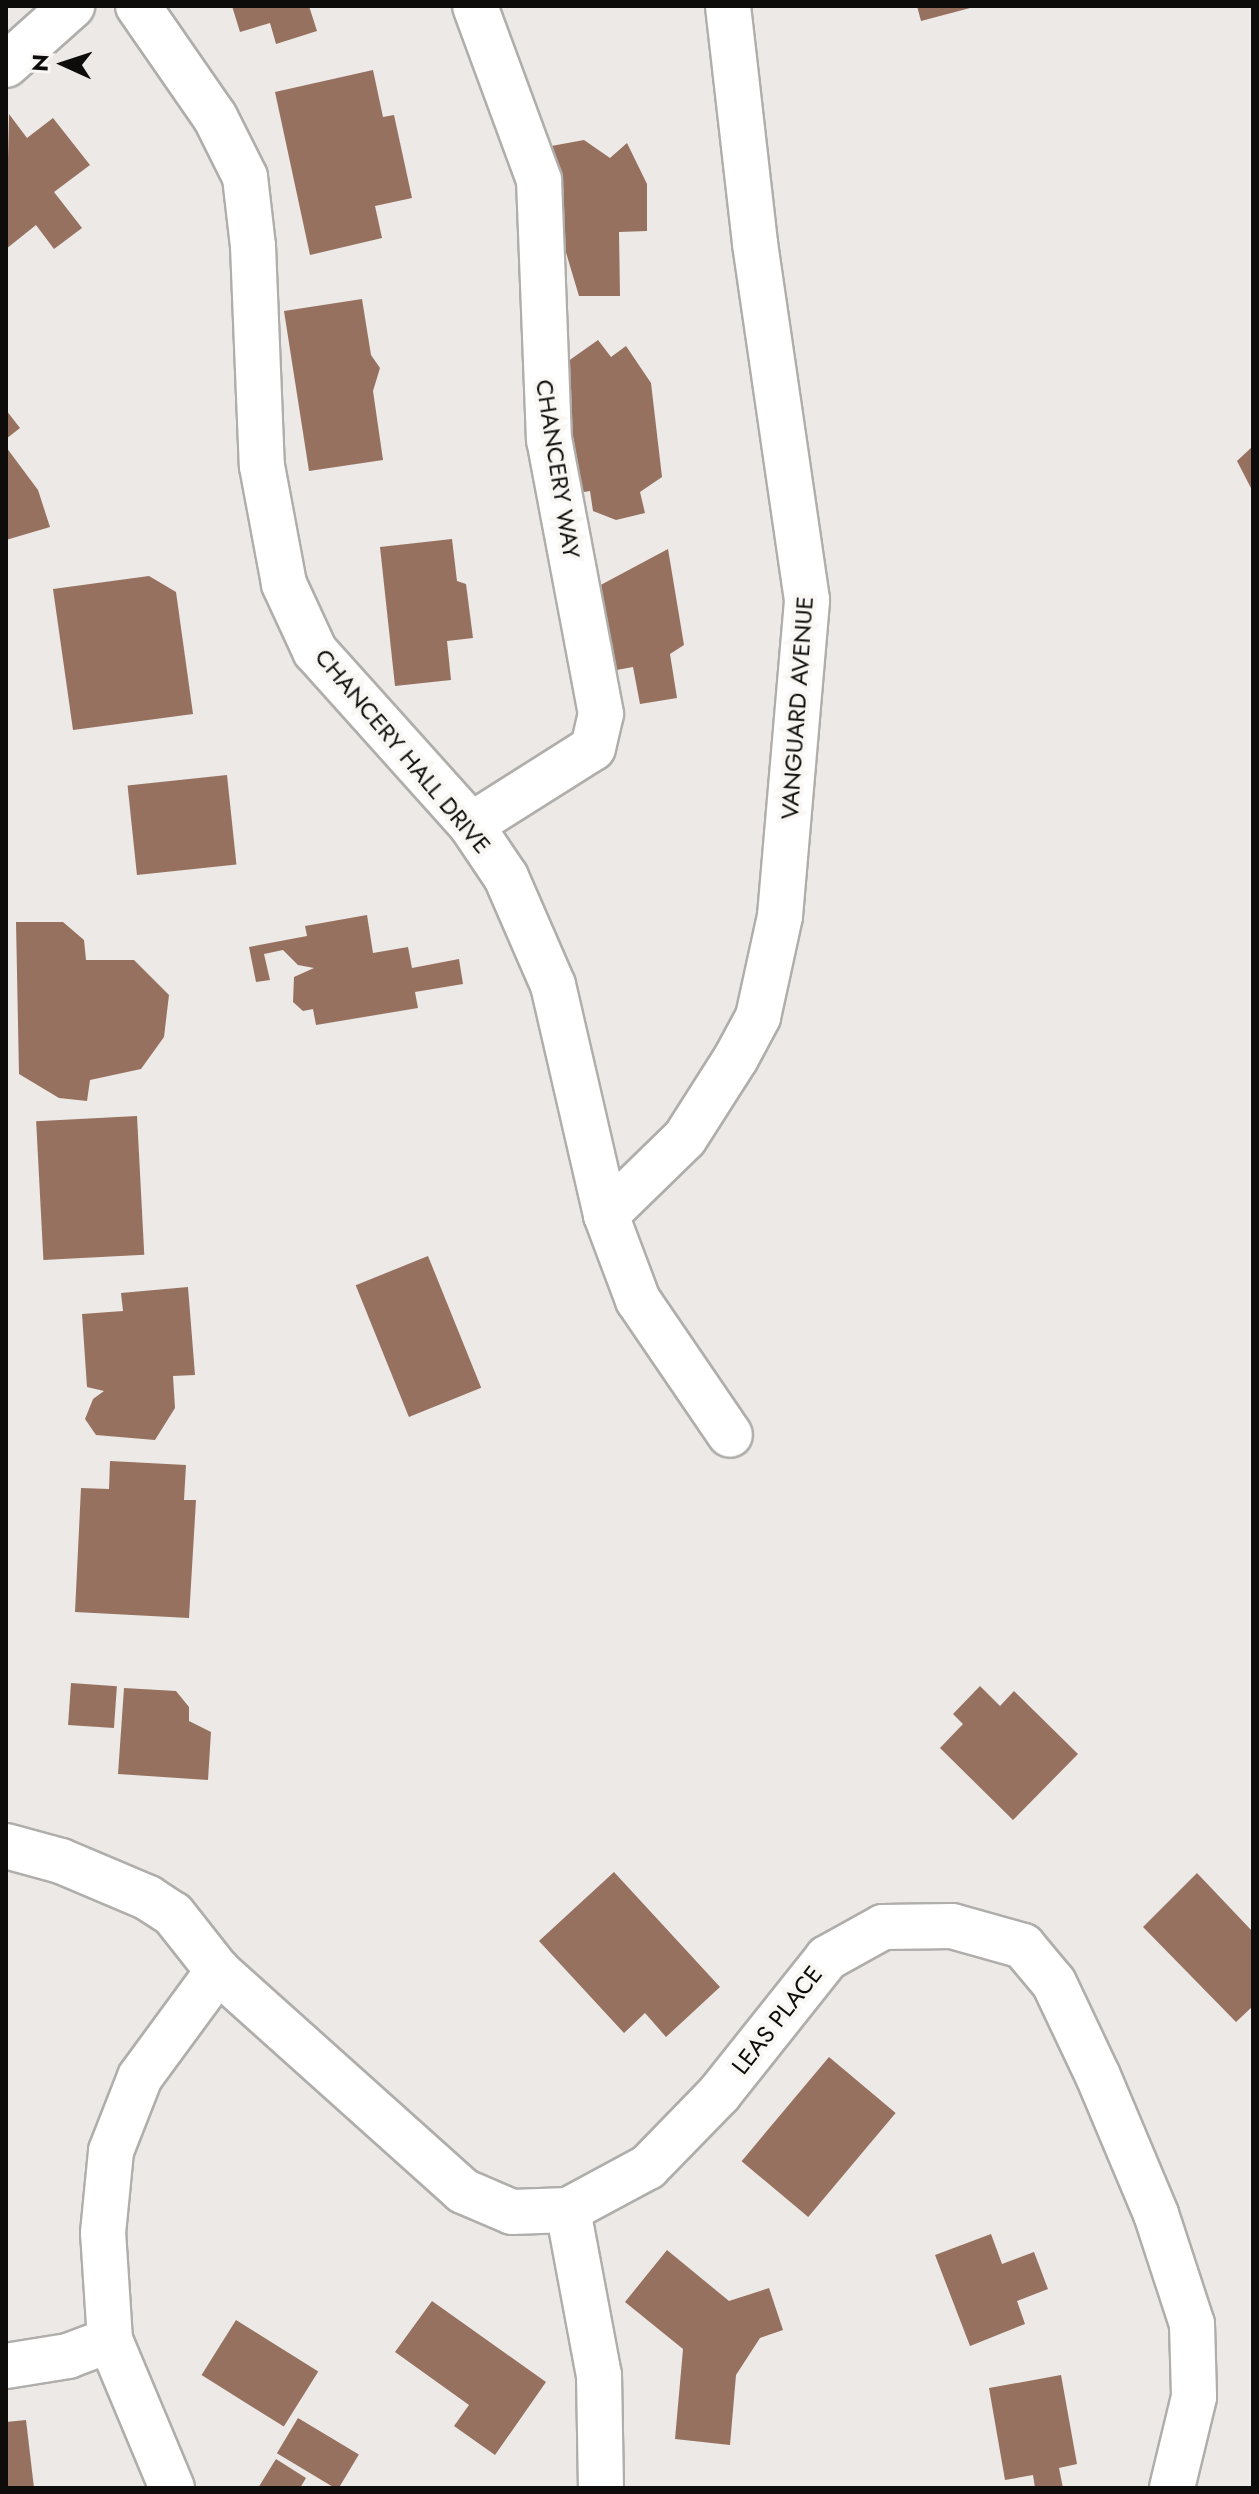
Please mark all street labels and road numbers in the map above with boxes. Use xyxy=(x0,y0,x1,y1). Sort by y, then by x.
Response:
street label: CHANCERY WAY xyxy=(530,377,586,561)
street label: VANGUARD AVENUE xyxy=(775,595,819,821)
street label: CHANCERY HALL DRIVE xyxy=(309,643,497,859)
street label: LEAS PLACE xyxy=(726,1960,828,2080)

